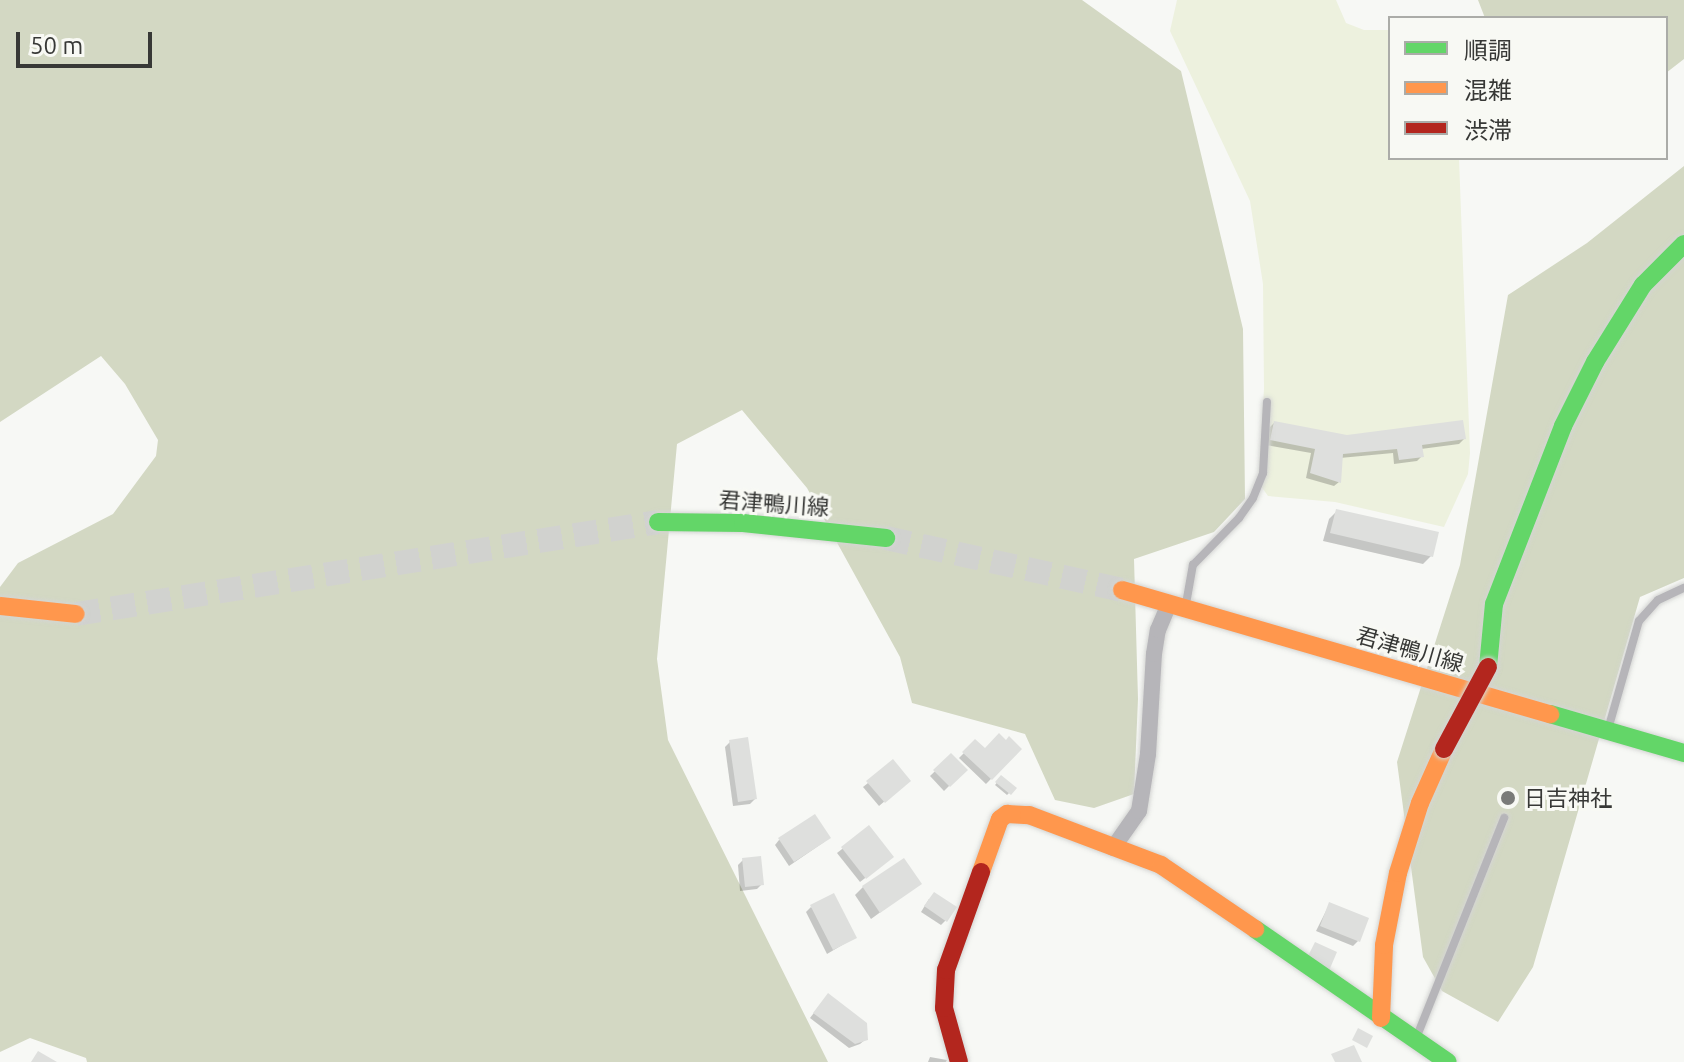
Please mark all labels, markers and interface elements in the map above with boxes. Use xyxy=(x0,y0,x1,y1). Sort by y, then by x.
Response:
scale bar xyxy=(20,16,156,66)
legend xyxy=(1388,16,1668,160)
text: 50 m xyxy=(30,32,83,59)
text: 順調 xyxy=(1464,37,1512,64)
text: 混雑 xyxy=(1464,77,1512,104)
text: 渋滞 xyxy=(1464,117,1512,144)
street label: 君津鴨川線 xyxy=(718,486,830,520)
street label: 君津鴨川線 xyxy=(1353,621,1467,677)
place label: 日吉神社 xyxy=(1524,785,1612,811)
marker: 日吉神社 xyxy=(1499,789,1517,807)

